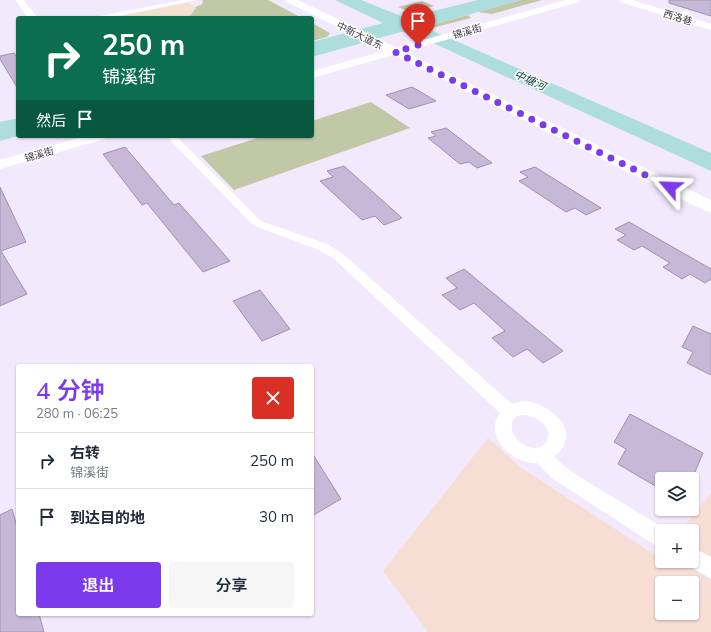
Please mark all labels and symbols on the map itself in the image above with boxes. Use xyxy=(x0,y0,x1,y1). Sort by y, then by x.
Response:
pin xyxy=(401,4,435,45)
street label: 西洛巷 xyxy=(662,7,694,28)
street label: 中新大道东 xyxy=(334,19,385,52)
street label: 锦溪街 xyxy=(451,21,483,42)
water label: 中塘河 xyxy=(512,67,550,94)
street label: 锦溪街 xyxy=(23,144,55,165)
position arrow xyxy=(649,166,691,208)

